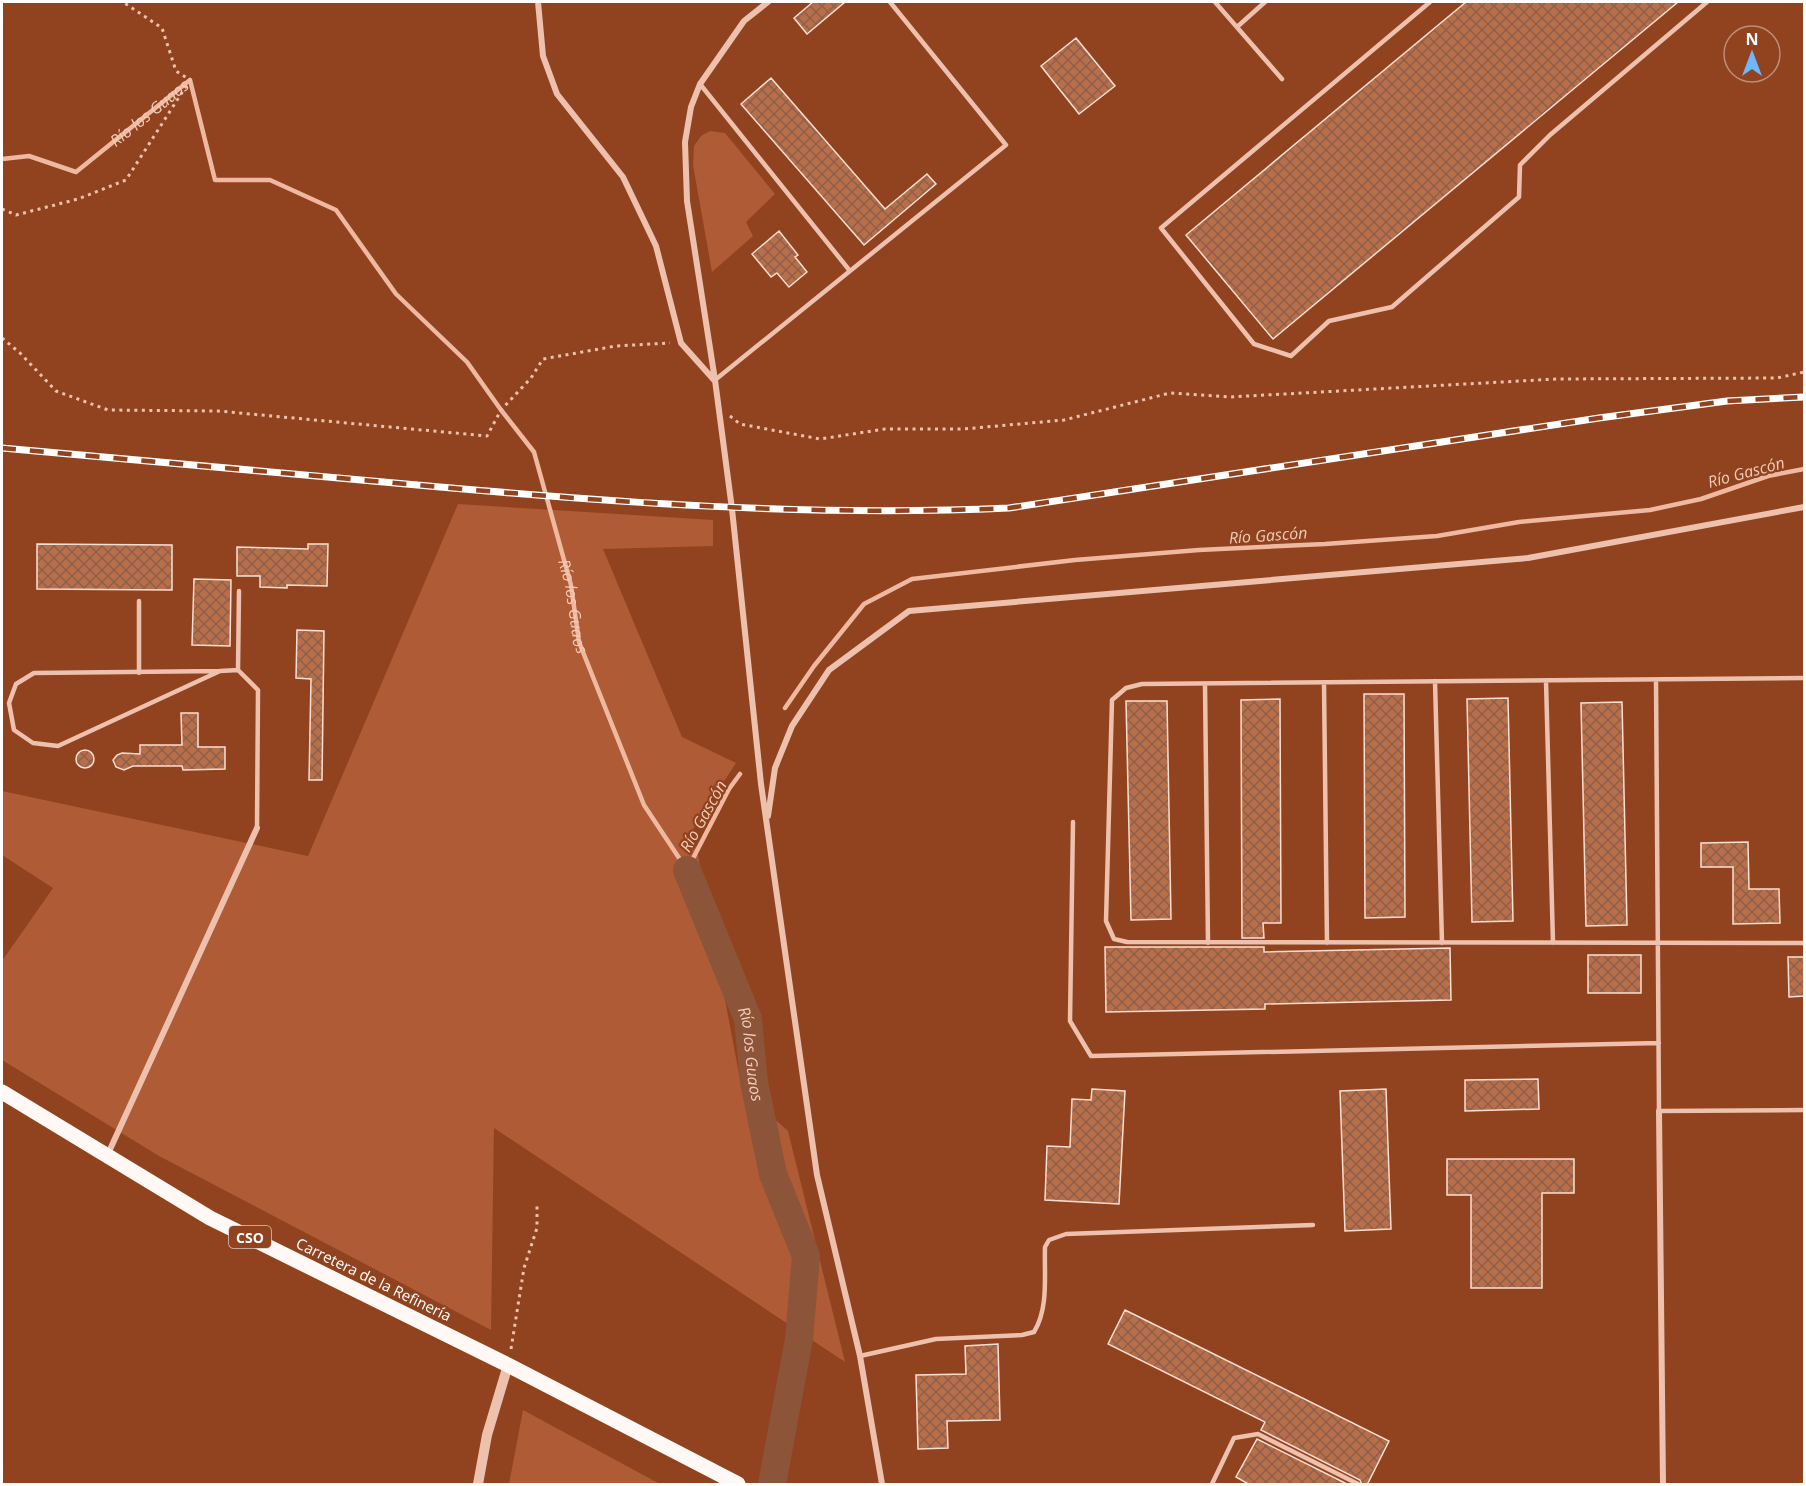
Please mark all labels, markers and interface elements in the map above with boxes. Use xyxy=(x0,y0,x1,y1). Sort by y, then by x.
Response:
north arrow xyxy=(1722,24,1782,84)
text: N xyxy=(1745,28,1759,50)
water label: Río los Guaos xyxy=(105,74,193,151)
water label: Río Gascón xyxy=(1705,451,1787,493)
water label: Río Gascón xyxy=(1228,521,1308,549)
water label: Río los Guaos xyxy=(553,557,594,657)
water label: Río Gascón xyxy=(674,776,732,856)
water label: Río los Guaos xyxy=(733,1003,769,1103)
road number: CSO xyxy=(229,1226,271,1248)
street label: Carretera de la Refinería xyxy=(293,1233,455,1325)

